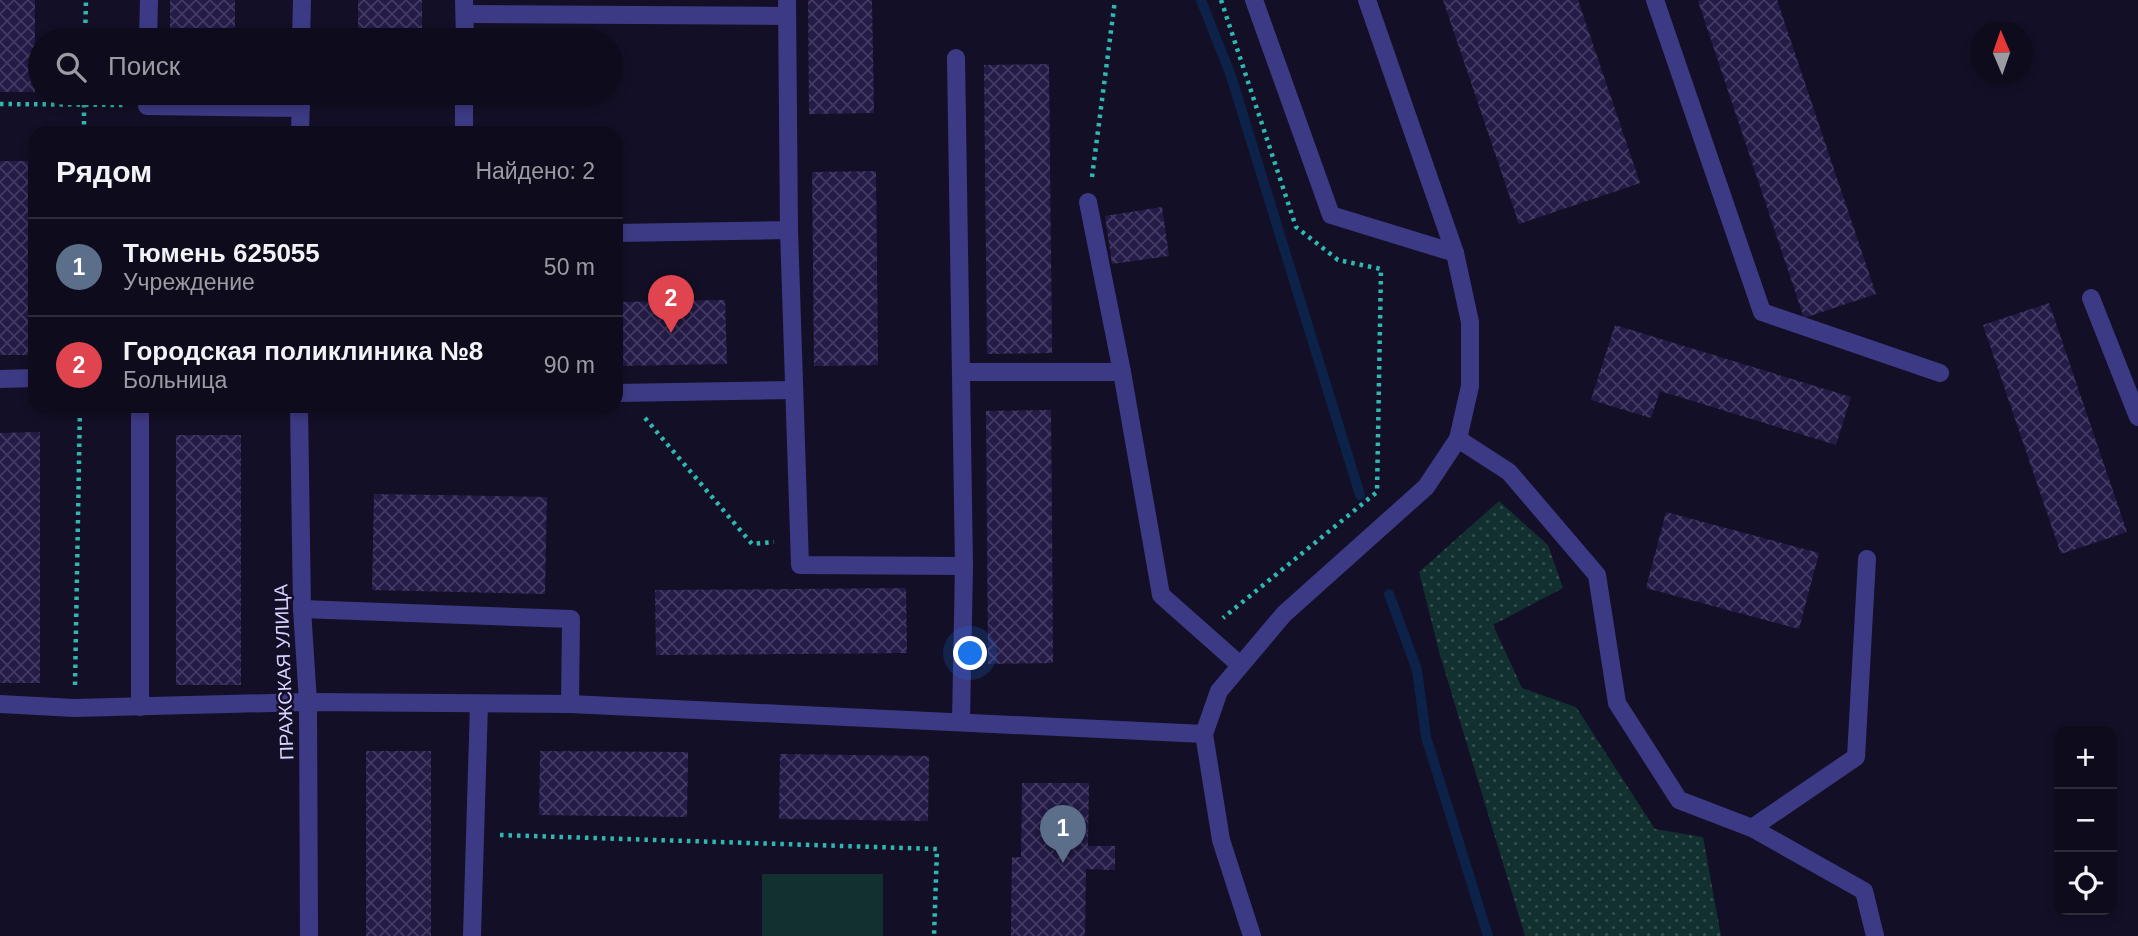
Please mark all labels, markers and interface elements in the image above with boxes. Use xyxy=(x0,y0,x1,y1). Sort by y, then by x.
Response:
north arrow xyxy=(1970,21,2033,84)
search box xyxy=(28,28,623,105)
icon: search xyxy=(52,48,90,86)
text: Поиск xyxy=(108,51,180,81)
text: Рядом xyxy=(56,155,152,188)
text: Найдено: 2 xyxy=(475,158,595,184)
text: Тюмень 625055 xyxy=(123,238,320,268)
text: 1 xyxy=(73,254,85,280)
text: 50 m xyxy=(544,254,595,280)
text: Учреждение xyxy=(123,269,255,295)
pin: 2 xyxy=(648,275,694,333)
text: Городская поликлиника №8 xyxy=(123,336,483,366)
text: 2 xyxy=(73,352,85,378)
text: 90 m xyxy=(544,352,595,378)
text: Больница xyxy=(123,367,227,393)
street label: ПРАЖСКАЯ УЛИЦА xyxy=(270,583,298,760)
your location xyxy=(953,636,987,670)
map controls xyxy=(2054,726,2117,915)
button: + xyxy=(2054,726,2117,789)
button: − xyxy=(2054,789,2117,852)
pin: 1 xyxy=(1040,805,1086,863)
button: locate xyxy=(2054,852,2117,915)

